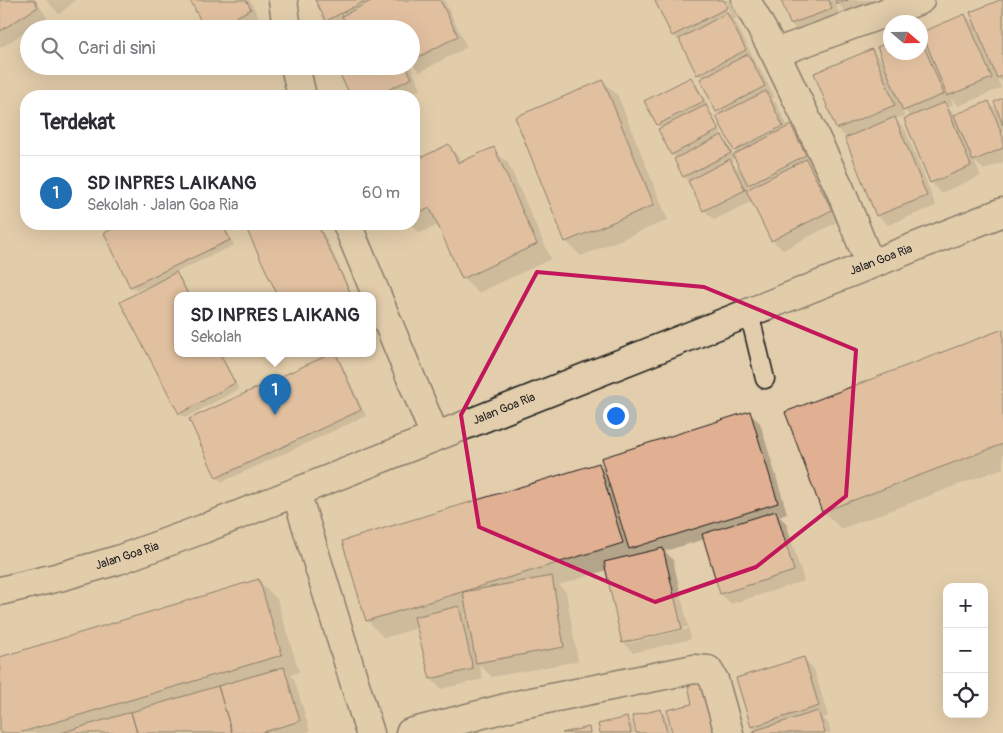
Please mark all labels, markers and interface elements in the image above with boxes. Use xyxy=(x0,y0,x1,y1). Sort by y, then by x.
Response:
north arrow xyxy=(883,15,928,60)
search box xyxy=(20,20,420,75)
icon: search xyxy=(38,34,66,62)
text: Cari di sini xyxy=(78,36,155,60)
text: Terdekat xyxy=(40,109,115,136)
text: SD INPRES LAIKANG xyxy=(87,171,257,195)
text: 1 xyxy=(53,183,59,203)
text: 60 m xyxy=(362,183,400,203)
text: Sekolah · Jalan Goa Ria xyxy=(87,195,238,215)
street label: Jalan Goa Ria xyxy=(847,241,915,279)
popup xyxy=(174,292,376,357)
text: SD INPRES LAIKANG xyxy=(190,303,360,327)
text: Sekolah xyxy=(190,327,241,347)
pin: 1 xyxy=(259,374,291,415)
street label: Jalan Goa Ria xyxy=(471,390,538,428)
your location xyxy=(603,403,629,429)
street label: Jalan Goa Ria xyxy=(93,539,161,573)
map controls xyxy=(943,583,988,718)
button: + xyxy=(943,583,988,628)
button: − xyxy=(943,628,988,673)
button: locate xyxy=(943,673,988,718)

